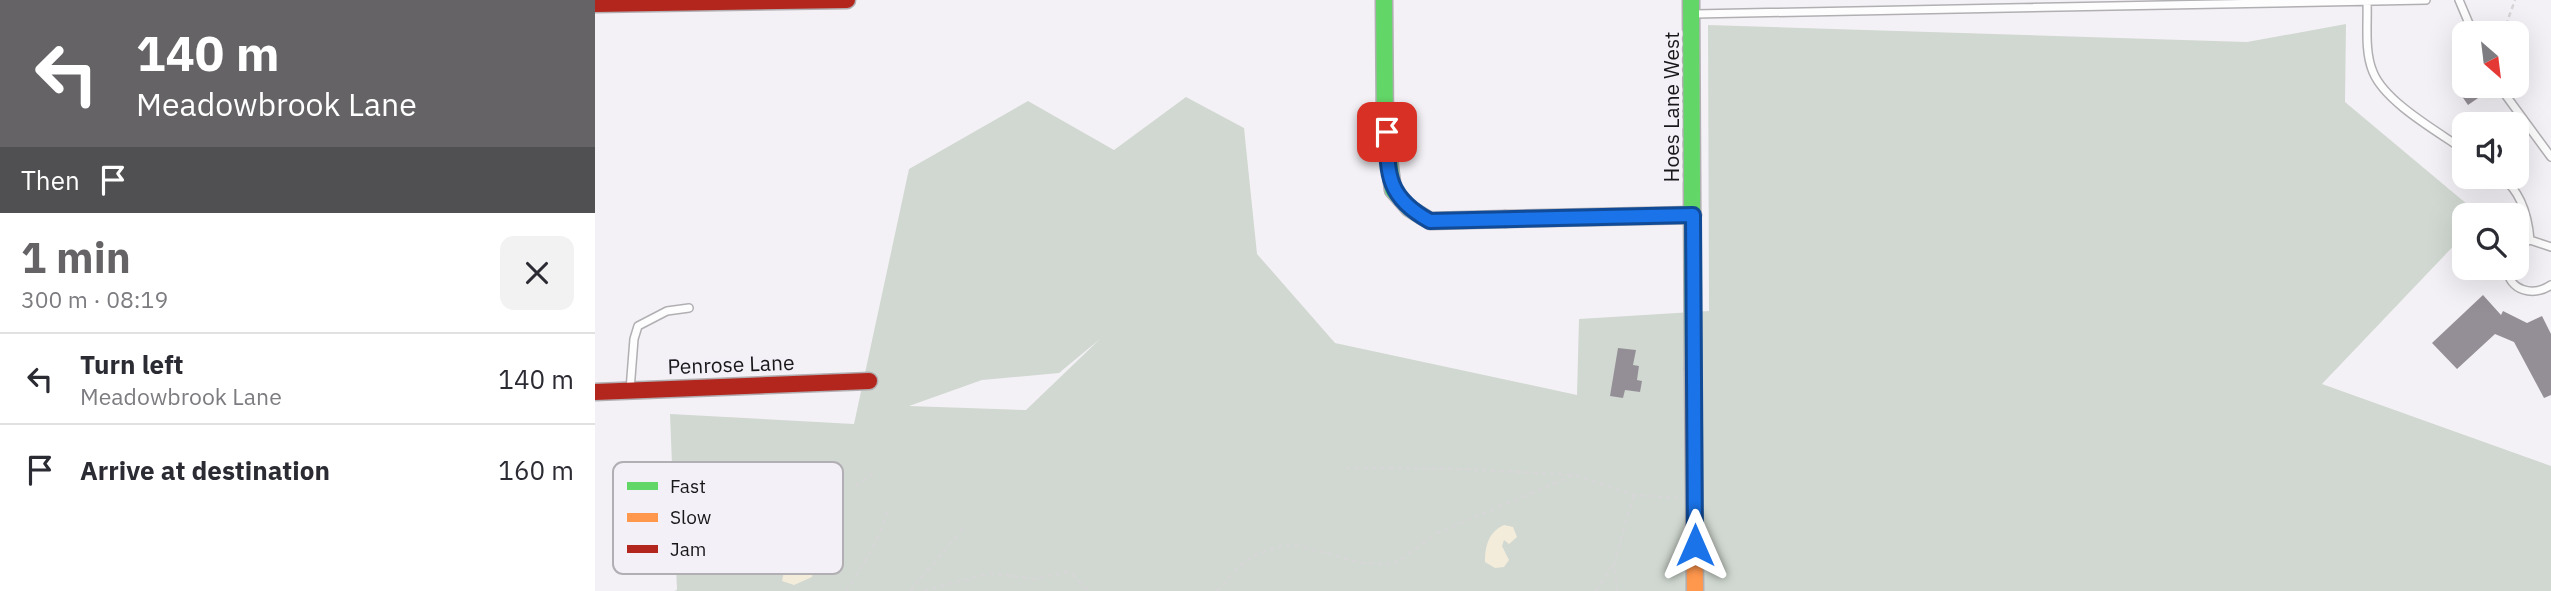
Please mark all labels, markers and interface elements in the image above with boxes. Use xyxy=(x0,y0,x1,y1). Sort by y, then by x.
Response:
text: 140 m xyxy=(136,21,280,84)
north arrow xyxy=(2452,21,2529,98)
map controls xyxy=(2452,21,2529,280)
icon: left xyxy=(21,28,112,119)
street label: Hoes Lane West xyxy=(1657,32,1685,182)
text: Meadowbrook Lane xyxy=(136,83,417,125)
pin xyxy=(1357,102,1417,162)
button: sound xyxy=(2452,112,2529,189)
icon: arrive xyxy=(1368,113,1406,151)
icon: arrive xyxy=(94,161,132,199)
text: Then xyxy=(21,163,80,197)
button: search xyxy=(2452,203,2529,280)
text: 1 min xyxy=(21,230,131,285)
button: close xyxy=(500,236,574,310)
text: 300 m · 08:19 xyxy=(21,284,168,314)
text: Turn left xyxy=(80,347,183,381)
street label: Penrose Lane xyxy=(667,348,795,380)
icon: left xyxy=(21,360,59,398)
text: 140 m xyxy=(498,362,574,396)
text: Meadowbrook Lane xyxy=(80,381,282,411)
icon: arrive xyxy=(21,451,59,489)
text: Arrive at destination xyxy=(80,453,330,487)
text: 160 m xyxy=(498,453,574,487)
legend xyxy=(613,462,843,574)
text: Fast xyxy=(670,474,706,498)
text: Slow xyxy=(670,505,711,529)
position arrow xyxy=(1658,508,1732,582)
text: Jam xyxy=(670,537,706,561)

